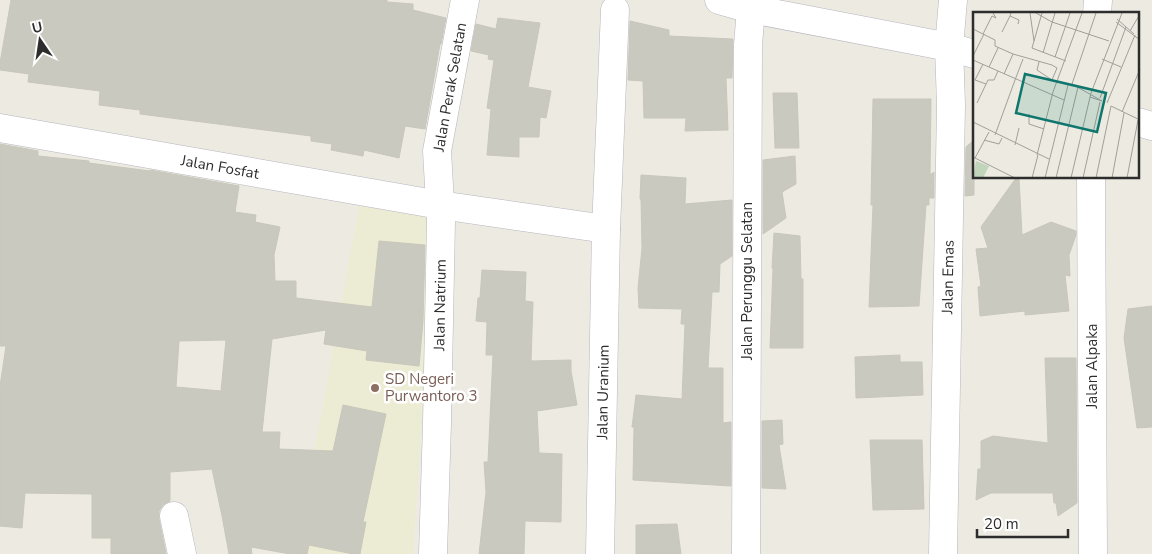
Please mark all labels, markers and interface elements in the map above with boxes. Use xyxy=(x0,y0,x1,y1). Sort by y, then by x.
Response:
inset map xyxy=(973,12,1140,179)
north arrow xyxy=(15,15,65,65)
text: U xyxy=(30,17,44,38)
street label: Jalan Perak Selatan xyxy=(429,21,471,154)
street label: Jalan Fosfat xyxy=(178,150,261,184)
street label: Jalan Perunggu Selatan xyxy=(737,202,757,361)
street label: Jalan Emas xyxy=(937,240,959,315)
street label: Jalan Natrium xyxy=(429,259,451,352)
street label: Jalan Alpaka xyxy=(1082,323,1102,410)
street label: Jalan Uranium xyxy=(592,344,614,441)
place label: SD Negeri Purwantoro 3 xyxy=(385,369,478,406)
marker: SD Negeri Purwantoro 3 xyxy=(369,382,381,394)
scale bar xyxy=(977,506,1068,538)
text: 20 m xyxy=(984,514,1019,534)

